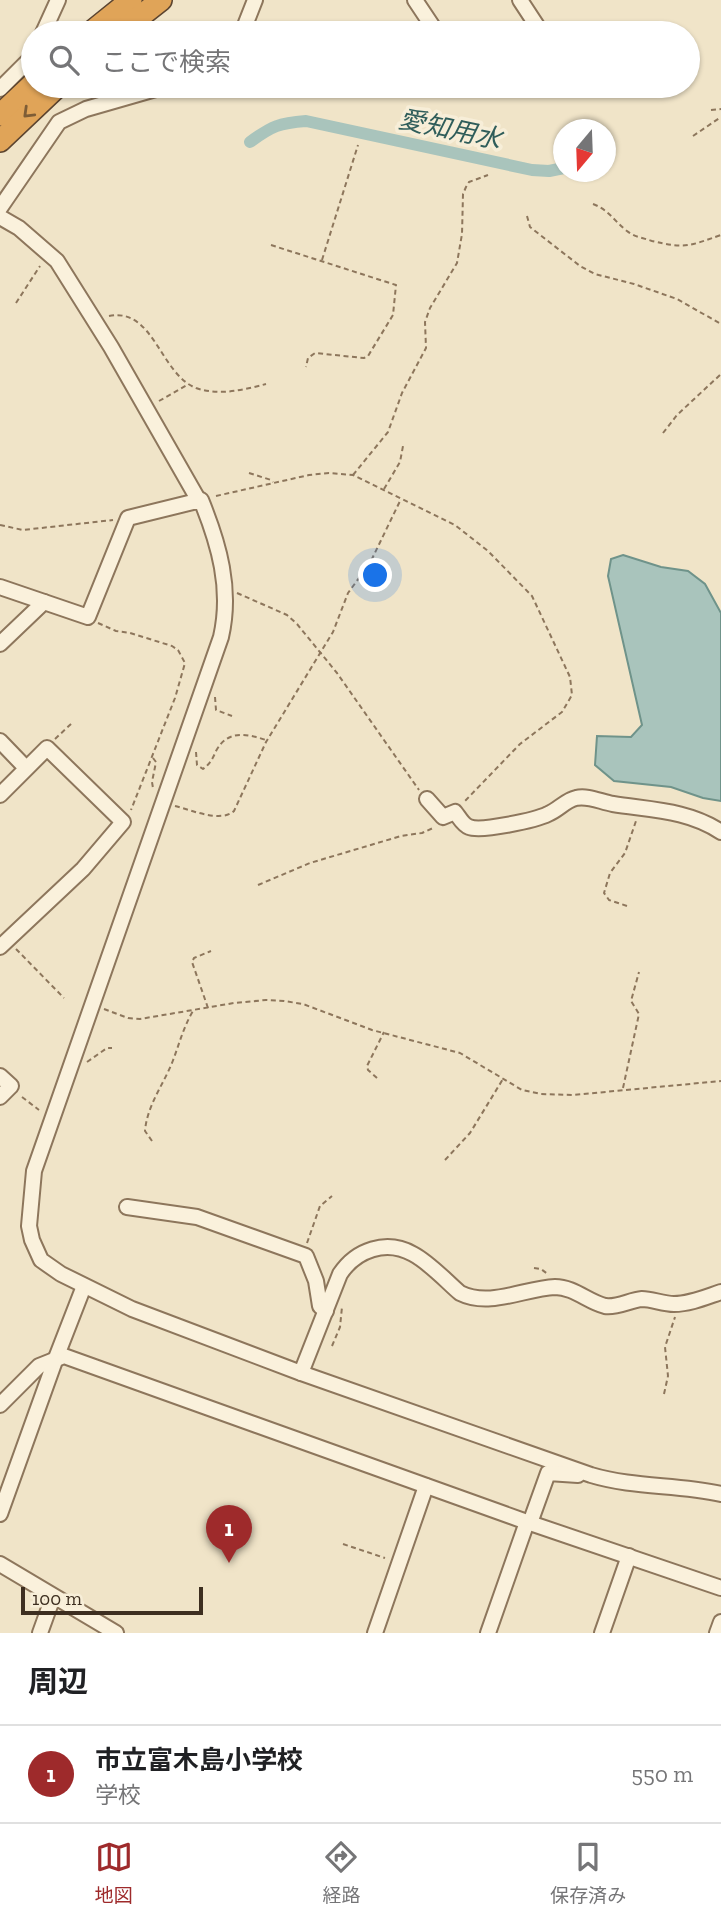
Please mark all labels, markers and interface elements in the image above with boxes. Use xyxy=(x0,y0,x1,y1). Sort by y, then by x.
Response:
search box xyxy=(21,21,700,98)
icon: search xyxy=(45,41,83,79)
text: ここで検索 xyxy=(101,46,231,78)
water label: 愛知用水 xyxy=(396,103,507,156)
one-way arrow xyxy=(23,105,36,117)
north arrow xyxy=(553,119,616,182)
your location xyxy=(358,558,392,592)
pin: 1 xyxy=(206,1505,252,1563)
scale bar xyxy=(21,1584,203,1616)
text: 100 m xyxy=(32,1587,82,1610)
text: 周辺 xyxy=(28,1664,88,1700)
text: 市立富木島小学校 xyxy=(95,1744,303,1776)
text: 1 xyxy=(46,1760,56,1788)
text: 550 m xyxy=(631,1760,693,1788)
text: 学校 xyxy=(95,1781,141,1809)
tab: 地図 xyxy=(95,1838,133,1907)
tab: 経路 xyxy=(322,1838,360,1907)
tab: 保存済み xyxy=(550,1838,626,1907)

